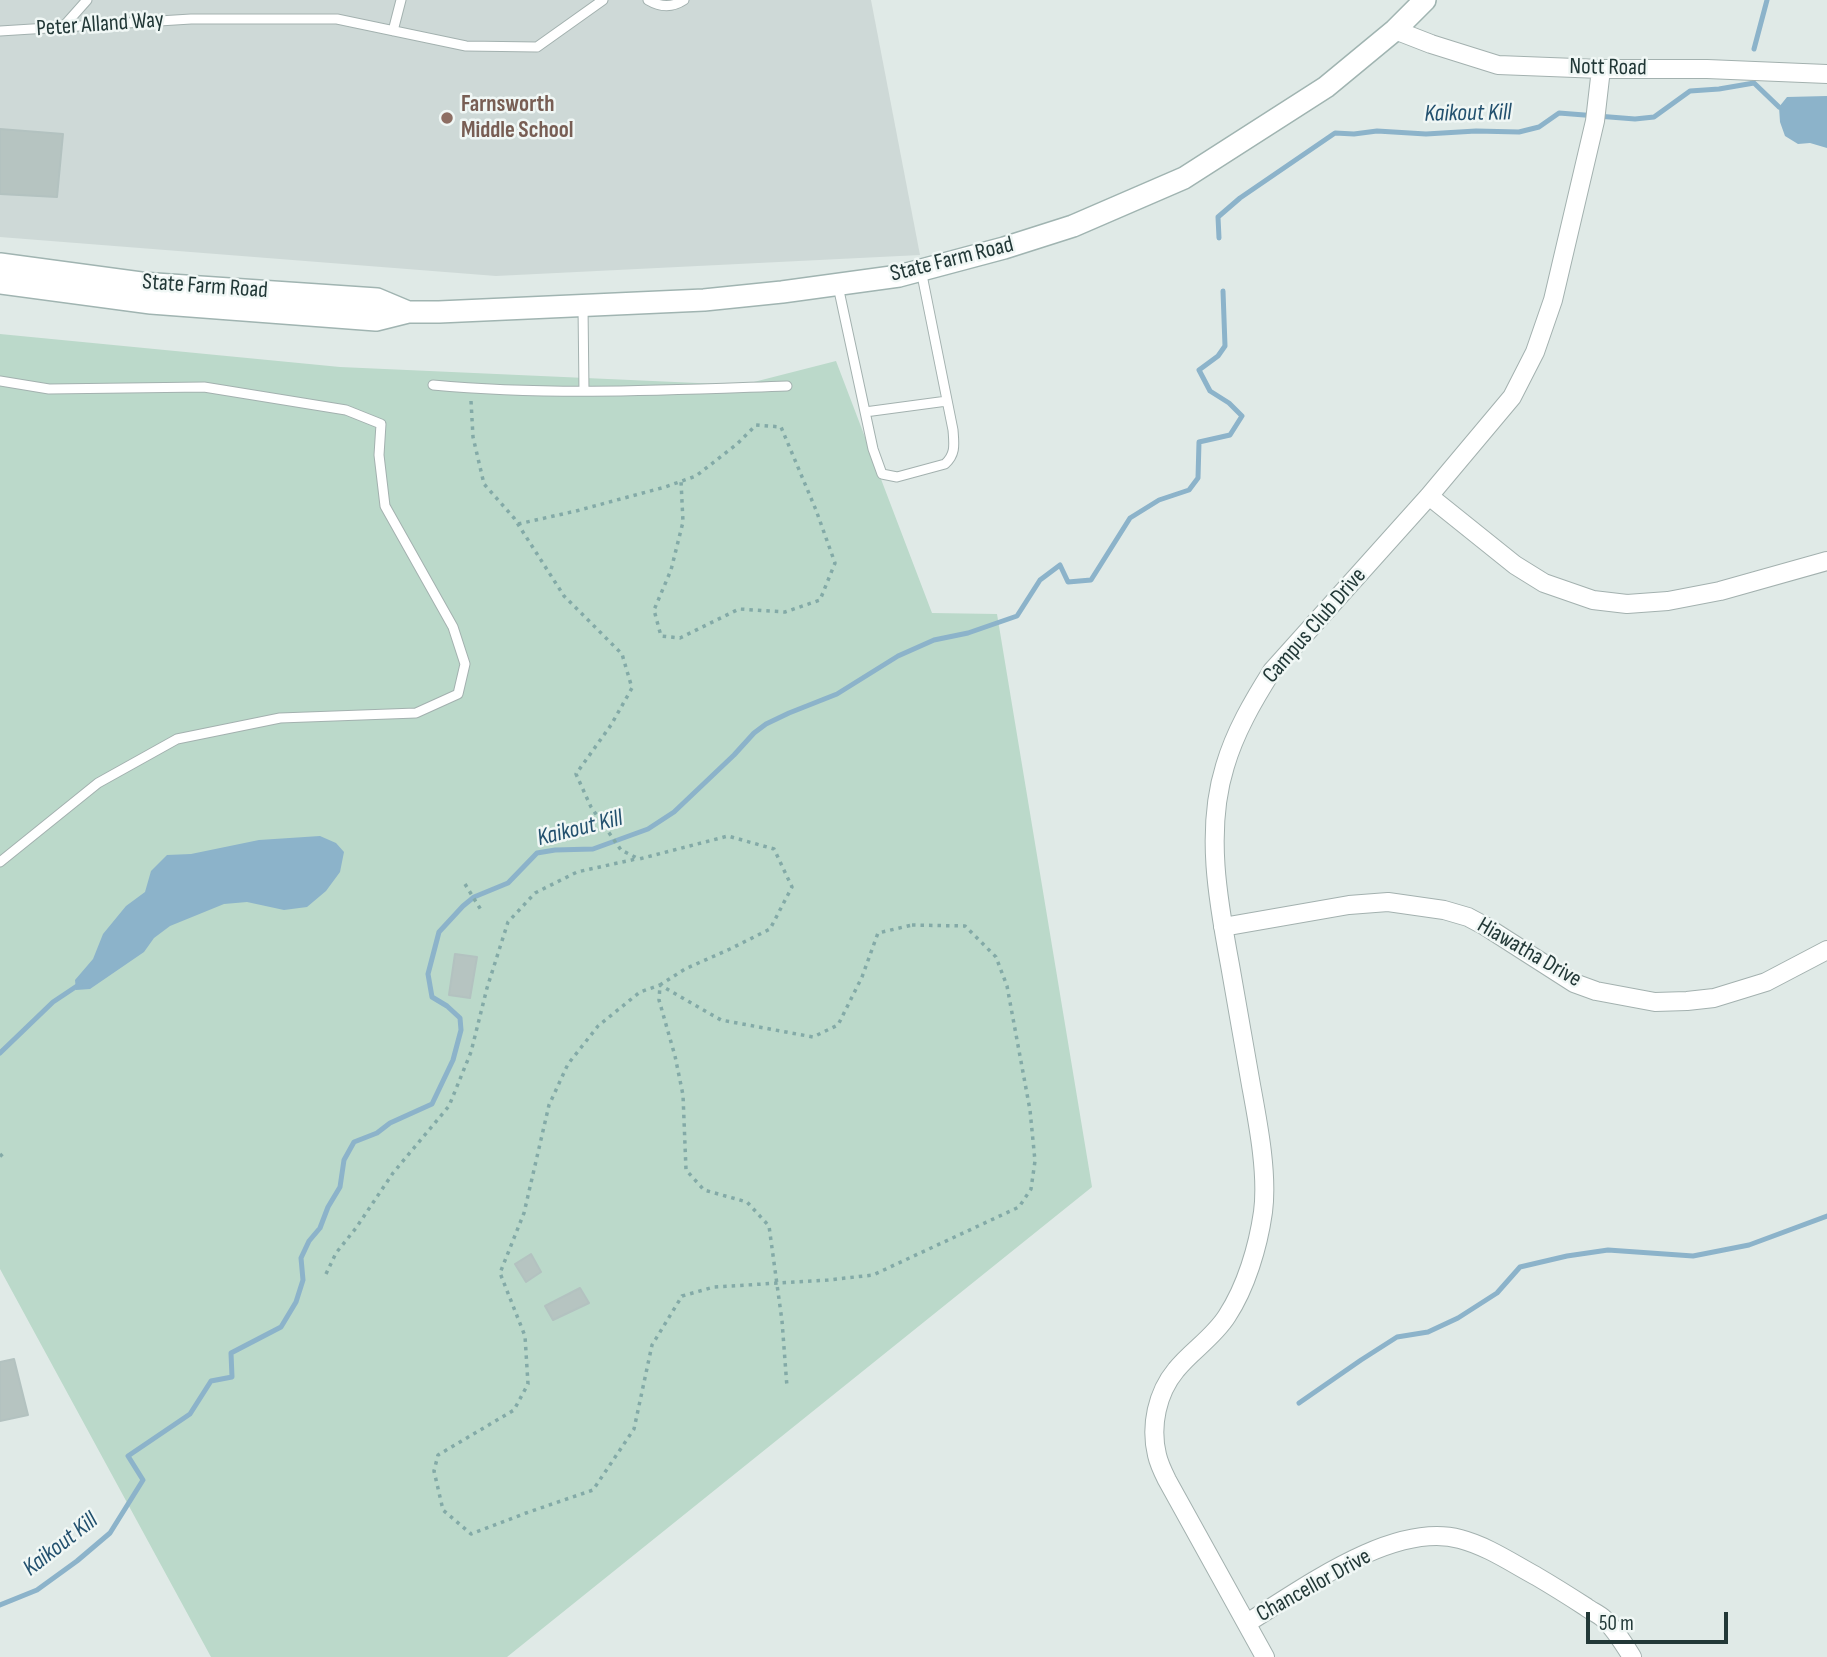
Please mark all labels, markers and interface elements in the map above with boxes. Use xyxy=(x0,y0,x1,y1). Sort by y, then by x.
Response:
street label: Peter Alland Way xyxy=(35,7,165,43)
street label: Nott Road xyxy=(1569,54,1647,82)
place label: Farnsworth Middle School xyxy=(461,91,573,145)
water label: Kaikout Kill xyxy=(1424,99,1512,129)
marker: Farnsworth Middle School xyxy=(439,110,455,126)
street label: State Farm Road xyxy=(888,231,1016,289)
street label: State Farm Road xyxy=(141,269,269,305)
street label: Campus Club Drive xyxy=(1257,563,1373,689)
water label: Kaikout Kill xyxy=(534,804,626,854)
street label: Hiawatha Drive xyxy=(1472,912,1586,994)
water label: Kaikout Kill xyxy=(18,1507,104,1583)
street label: Chancellor Drive xyxy=(1252,1543,1376,1629)
scale bar xyxy=(1589,1598,1731,1642)
text: 50 m xyxy=(1599,1611,1634,1636)

